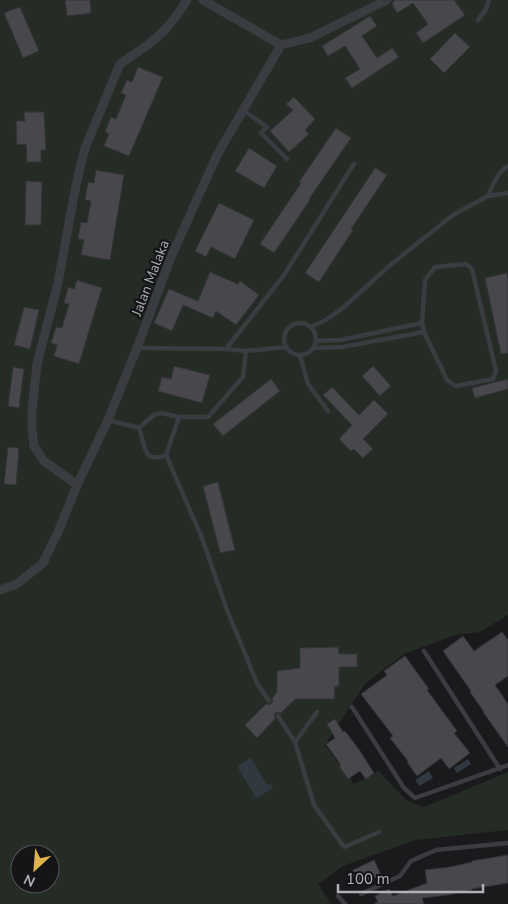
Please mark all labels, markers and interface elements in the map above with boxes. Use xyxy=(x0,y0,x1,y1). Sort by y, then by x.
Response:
street label: Jalan Malaka xyxy=(127,237,174,320)
north arrow xyxy=(10,844,60,894)
scale bar xyxy=(338,862,483,894)
text: N xyxy=(21,869,38,891)
text: 100 m xyxy=(346,869,390,889)

